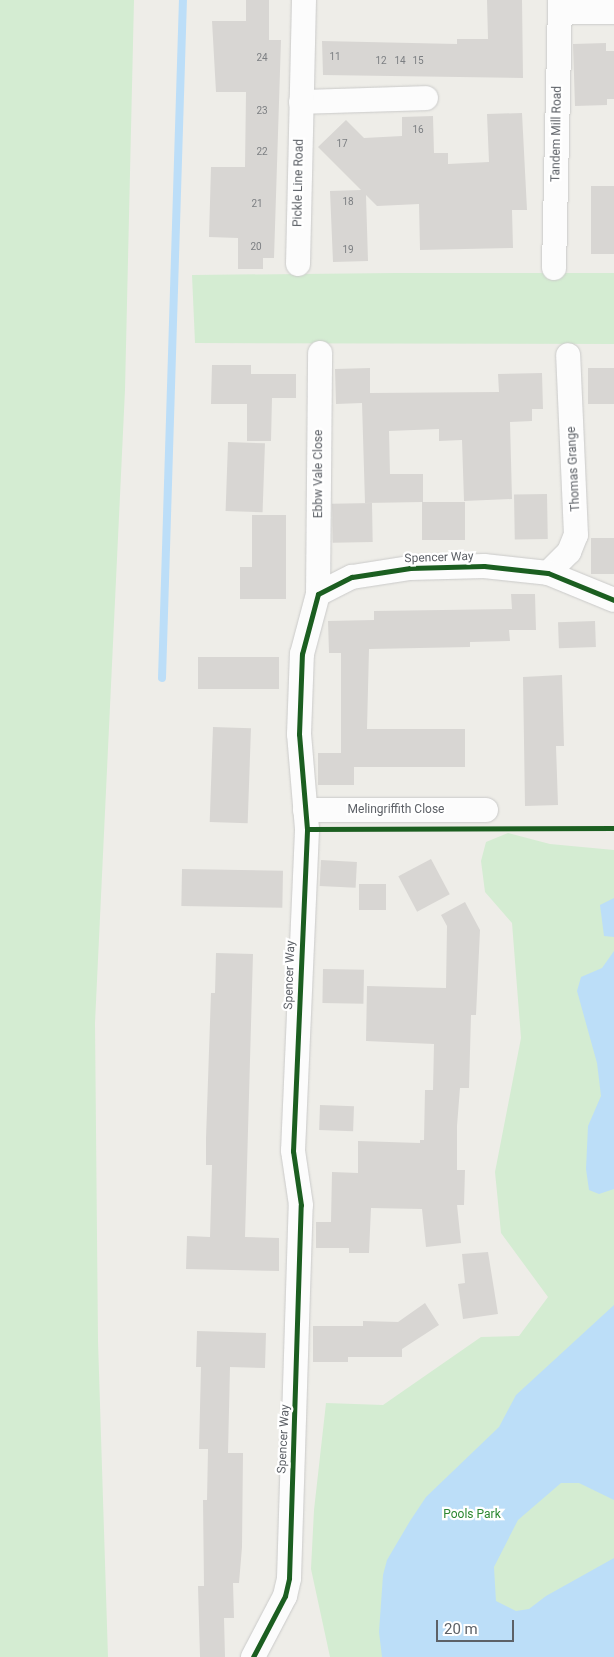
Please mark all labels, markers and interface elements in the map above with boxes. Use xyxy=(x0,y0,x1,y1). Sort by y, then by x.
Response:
house number: 11 xyxy=(329,51,341,63)
house number: 24 xyxy=(256,52,268,64)
house number: 12 xyxy=(375,55,387,67)
house number: 14 xyxy=(394,55,406,67)
house number: 15 xyxy=(412,55,424,67)
street label: Tandem Mill Road xyxy=(549,86,565,182)
house number: 23 xyxy=(256,105,268,117)
house number: 16 xyxy=(412,124,424,136)
house number: 17 xyxy=(336,138,348,150)
street label: Pickle Line Road xyxy=(291,139,307,227)
house number: 22 xyxy=(256,146,268,158)
house number: 18 xyxy=(342,196,354,208)
house number: 21 xyxy=(251,198,263,210)
house number: 20 xyxy=(250,241,262,253)
house number: 19 xyxy=(342,244,354,256)
street label: Thomas Grange xyxy=(565,426,583,512)
street label: Ebbw Vale Close xyxy=(312,430,326,518)
street label: Spencer Way xyxy=(404,550,474,566)
street label: Melingriffith Close xyxy=(348,803,444,817)
street label: Spencer Way xyxy=(282,940,298,1010)
street label: Spencer Way xyxy=(275,1404,293,1474)
park label: Pools Park xyxy=(443,1508,501,1522)
scale bar xyxy=(439,1610,516,1642)
text: 20 m xyxy=(444,1620,478,1638)

